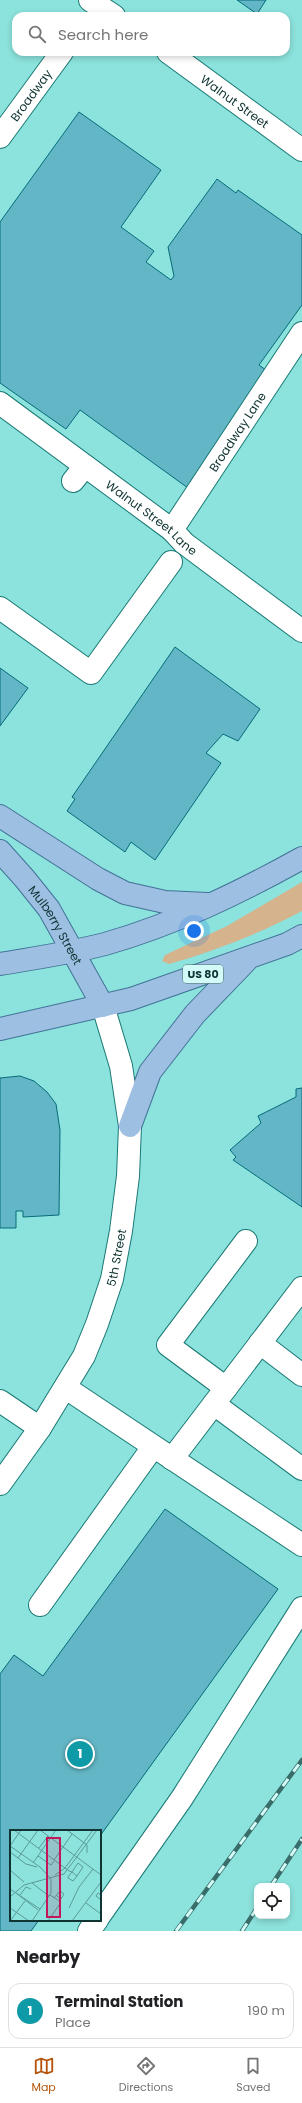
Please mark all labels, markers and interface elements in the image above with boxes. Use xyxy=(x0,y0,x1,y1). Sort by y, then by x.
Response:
search box xyxy=(12,12,290,56)
icon: search xyxy=(26,23,48,45)
text: Search here xyxy=(58,24,148,45)
street label: Broadway xyxy=(6,65,55,124)
street label: Walnut Street xyxy=(197,70,273,132)
street label: Broadway Lane xyxy=(205,388,269,475)
street label: Walnut Street Lane xyxy=(102,476,201,559)
street label: Mulberry Street xyxy=(25,882,87,968)
your location xyxy=(184,921,204,941)
road number: US 80 xyxy=(183,965,223,983)
street label: 5th Street xyxy=(102,1227,130,1288)
pin: 1 xyxy=(67,1739,93,1769)
inset map xyxy=(10,1830,101,1921)
map controls xyxy=(254,1883,290,1919)
button: locate xyxy=(254,1883,290,1919)
text: Nearby xyxy=(16,1945,80,1969)
text: Terminal Station xyxy=(55,1991,183,2012)
text: 1 xyxy=(28,2001,32,2020)
text: 190 m xyxy=(248,2001,285,2020)
text: Place xyxy=(55,2013,90,2032)
tab: Map xyxy=(31,2055,56,2096)
tab: Directions xyxy=(119,2055,173,2096)
tab: Saved xyxy=(236,2055,271,2096)

